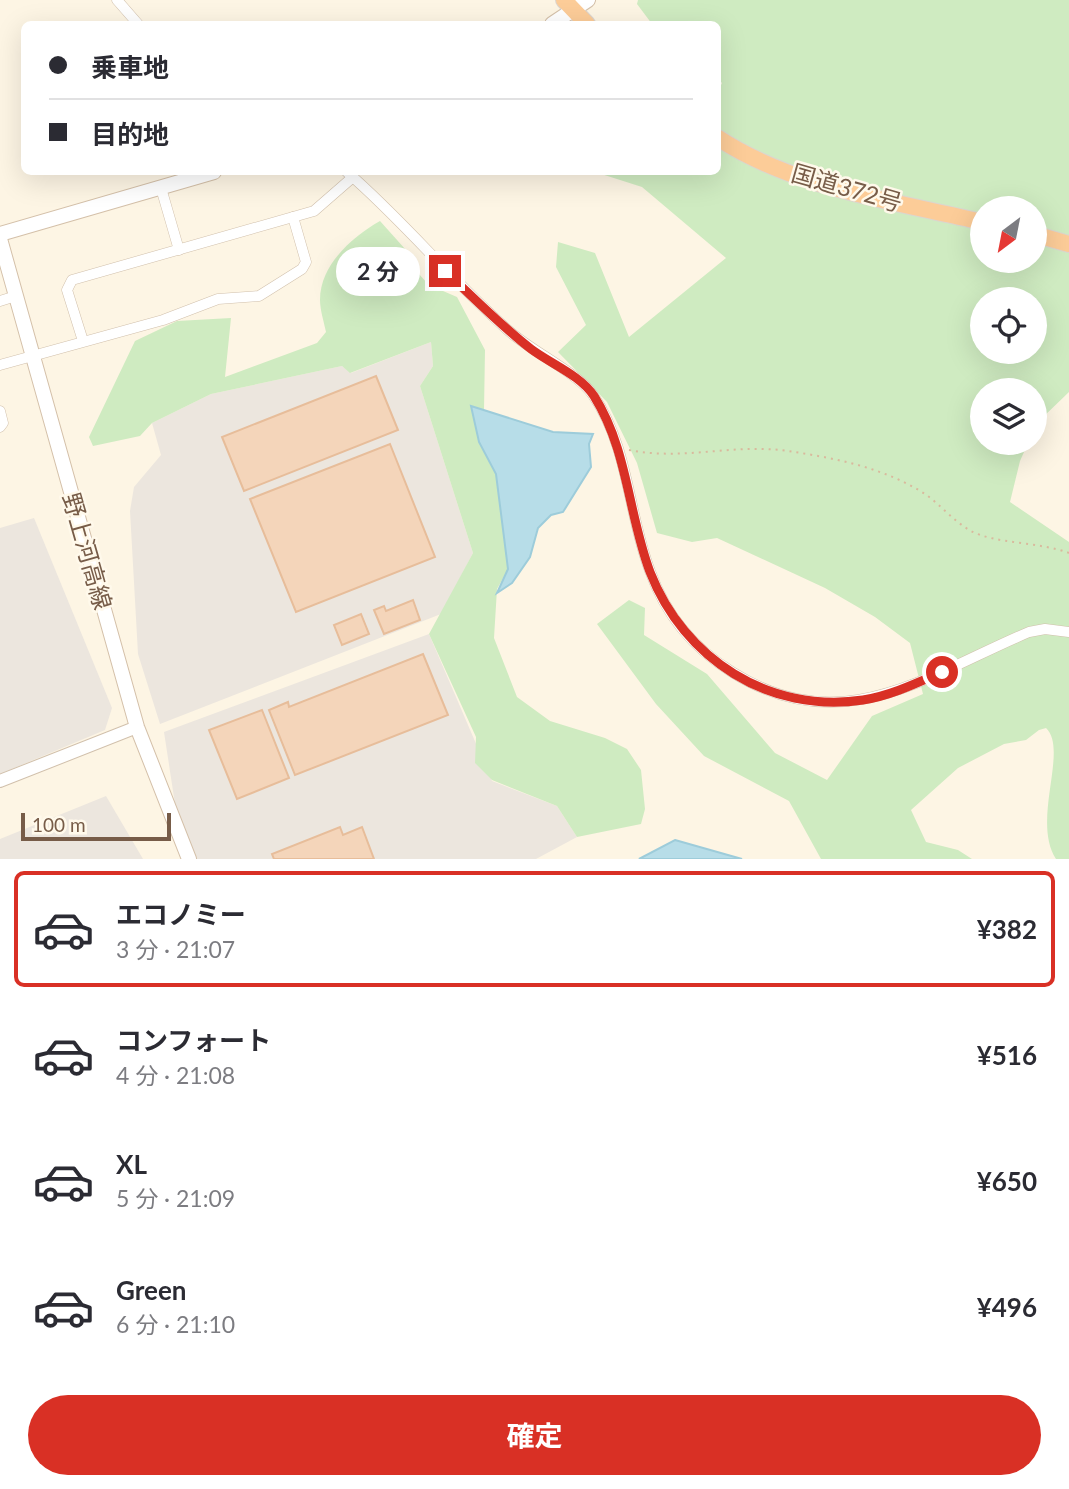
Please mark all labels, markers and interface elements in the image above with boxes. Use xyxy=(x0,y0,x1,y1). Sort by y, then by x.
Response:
text: 乗車地 xyxy=(91,51,169,83)
text: 目的地 xyxy=(91,118,169,150)
street label: 国道372号 xyxy=(788,157,906,217)
north arrow xyxy=(970,196,1046,273)
map controls xyxy=(970,196,1047,455)
callout: 2 分 xyxy=(336,246,420,296)
route end xyxy=(429,255,461,287)
text: 2 分 xyxy=(357,257,399,285)
button: locate xyxy=(970,287,1047,364)
button: layers xyxy=(970,378,1047,455)
street label: 野上河高線 xyxy=(58,489,118,613)
route start xyxy=(926,656,958,688)
scale bar xyxy=(21,810,172,842)
text: 100 m xyxy=(32,813,86,836)
icon: car xyxy=(32,898,95,961)
text: エコノミー xyxy=(116,898,246,930)
text: ¥382 xyxy=(977,913,1037,945)
text: 3 分 · 21:07 xyxy=(116,935,235,963)
icon: car xyxy=(32,1024,95,1087)
text: コンフォート xyxy=(116,1024,271,1056)
text: ¥516 xyxy=(977,1039,1037,1071)
text: 4 分 · 21:08 xyxy=(116,1061,235,1089)
text: XL xyxy=(116,1148,147,1180)
icon: car xyxy=(32,1150,95,1213)
text: ¥650 xyxy=(977,1165,1037,1197)
text: 5 分 · 21:09 xyxy=(116,1184,235,1212)
text: Green xyxy=(116,1274,186,1306)
icon: car xyxy=(32,1276,95,1339)
text: ¥496 xyxy=(977,1291,1037,1323)
text: 6 分 · 21:10 xyxy=(116,1310,235,1338)
button: 確定 xyxy=(28,1395,1041,1475)

